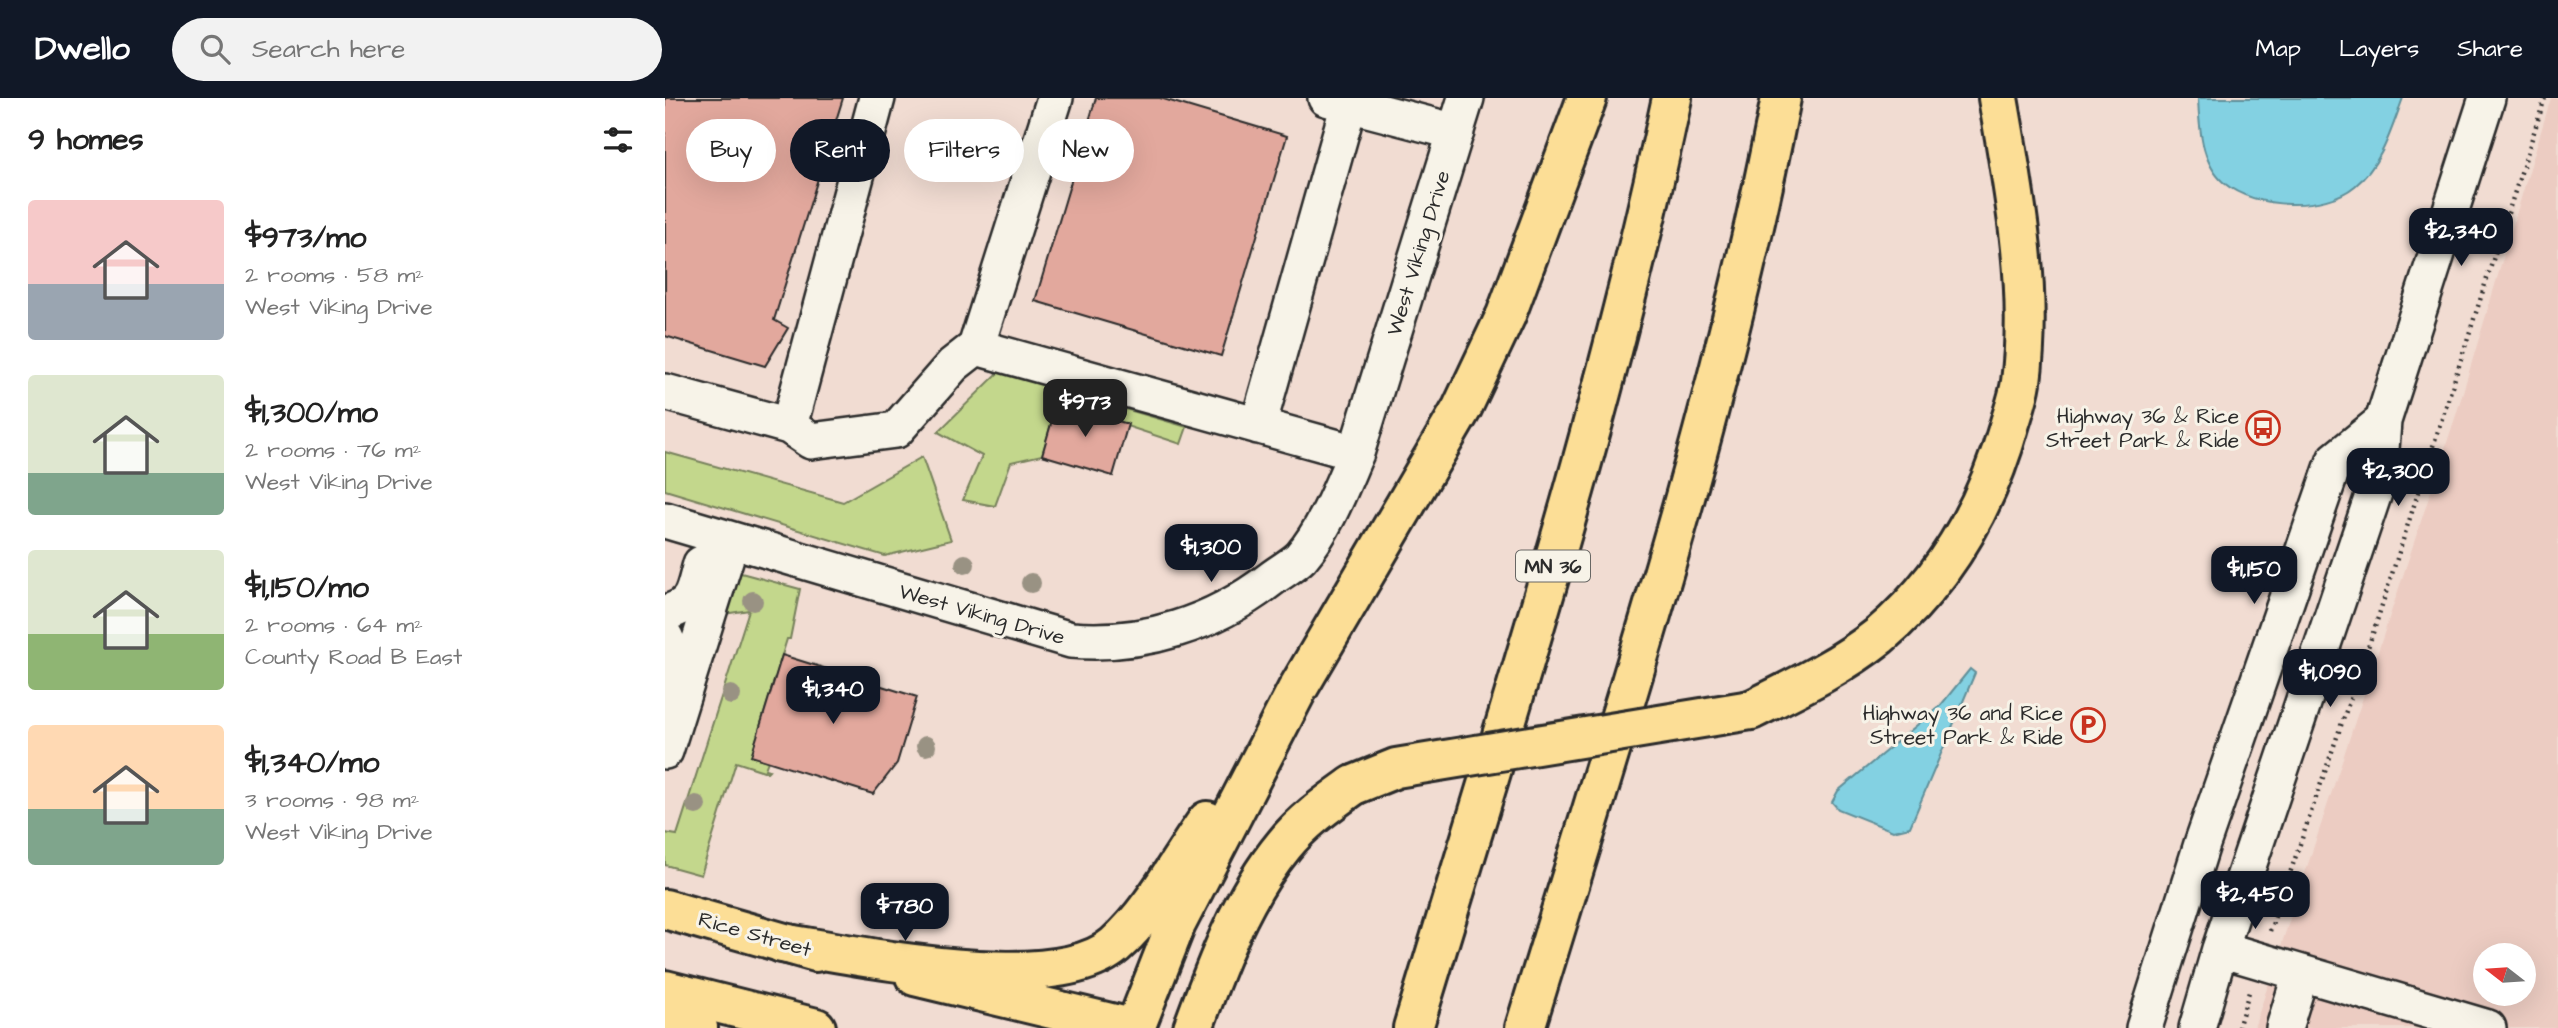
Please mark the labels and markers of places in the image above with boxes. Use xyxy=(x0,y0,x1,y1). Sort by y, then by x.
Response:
pin: $2,340 xyxy=(2404,208,2518,268)
pin: $973 xyxy=(1044,380,1126,439)
place label: Highway 36 & Rice Street Park & Ride xyxy=(2046,402,2239,455)
bus stop icon: Highway 36 & Rice Street Park & Ride xyxy=(2244,409,2282,447)
pin: $2,300 xyxy=(2341,448,2455,508)
pin: $1,300 xyxy=(1154,524,1268,584)
pin: $1,150 xyxy=(2197,546,2311,606)
pin: $1,090 xyxy=(2273,650,2387,709)
pin: $1,340 xyxy=(776,666,890,726)
place label: Highway 36 and Rice Street Park & Ride xyxy=(1863,699,2063,752)
parking icon: Highway 36 and Rice Street Park & Ride xyxy=(2069,706,2107,744)
pin: $2,450 xyxy=(2198,872,2312,931)
pin: $780 xyxy=(864,884,946,943)

